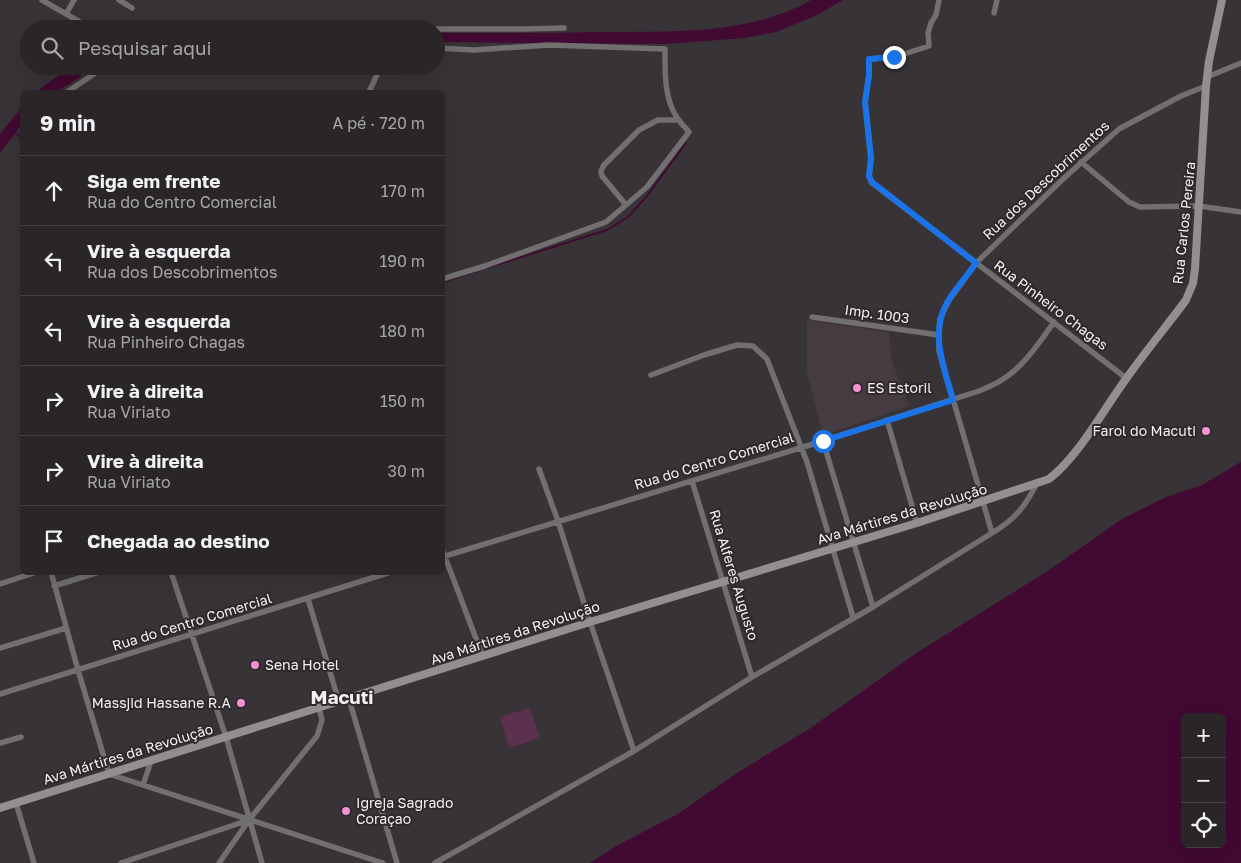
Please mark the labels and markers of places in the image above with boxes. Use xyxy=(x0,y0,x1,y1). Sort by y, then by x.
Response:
place label: ES Estoril xyxy=(867,379,932,396)
marker: ES Estoril xyxy=(851,382,863,394)
place label: Farol do Macuti xyxy=(1092,422,1196,439)
marker: Farol do Macuti xyxy=(1200,425,1212,437)
place label: Sena Hotel xyxy=(265,656,339,673)
marker: Sena Hotel xyxy=(249,659,261,671)
place label: Massjid Hassane R.A xyxy=(92,694,232,711)
marker: Massjid Hassane R.A xyxy=(235,697,247,709)
place label: Igreja Sagrado Coraçao xyxy=(356,794,453,827)
marker: Igreja Sagrado Coraçao xyxy=(340,805,352,817)

